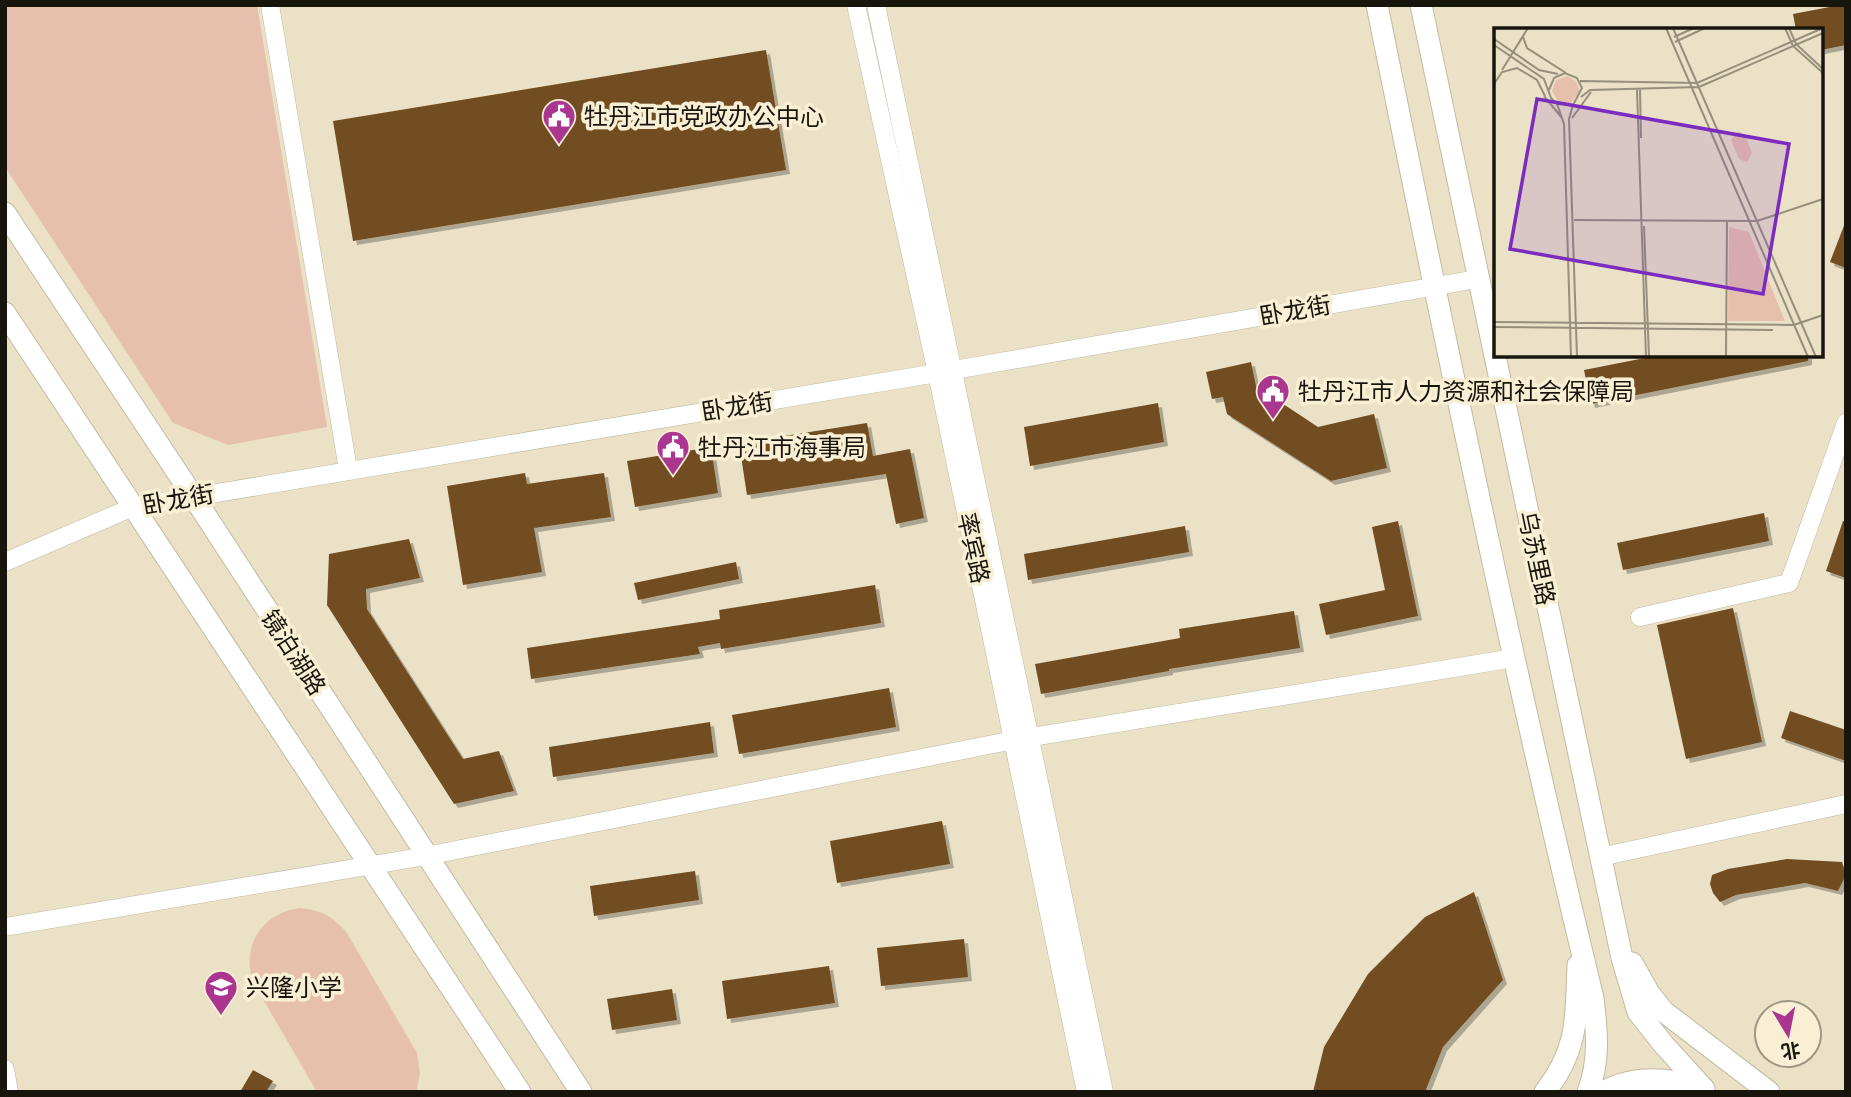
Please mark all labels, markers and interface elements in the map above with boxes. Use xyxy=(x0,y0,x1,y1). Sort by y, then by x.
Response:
inset map xyxy=(1494,28,1823,357)
public building icon: 牡丹江市党政办公中心 xyxy=(540,97,578,146)
place label: 牡丹江市党政办公中心 xyxy=(584,100,824,132)
street label: 卧龙街 xyxy=(1257,288,1333,332)
public building icon: 牡丹江市人力资源和社会保障局 xyxy=(1254,372,1292,421)
place label: 牡丹江市人力资源和社会保障局 xyxy=(1298,375,1634,407)
street label: 卧龙街 xyxy=(699,385,775,427)
public building icon: 牡丹江市海事局 xyxy=(654,428,692,477)
place label: 牡丹江市海事局 xyxy=(698,431,866,463)
street label: 卧龙街 xyxy=(140,477,216,521)
street label: 乌苏里路 xyxy=(1511,508,1563,608)
street label: 率宾路 xyxy=(951,509,997,587)
street label: 镜泊湖路 xyxy=(254,603,334,701)
school or university icon: 兴隆小学 xyxy=(202,968,240,1017)
place label: 兴隆小学 xyxy=(246,971,342,1003)
north arrow xyxy=(1753,999,1823,1069)
text: 北 xyxy=(1779,1036,1803,1065)

